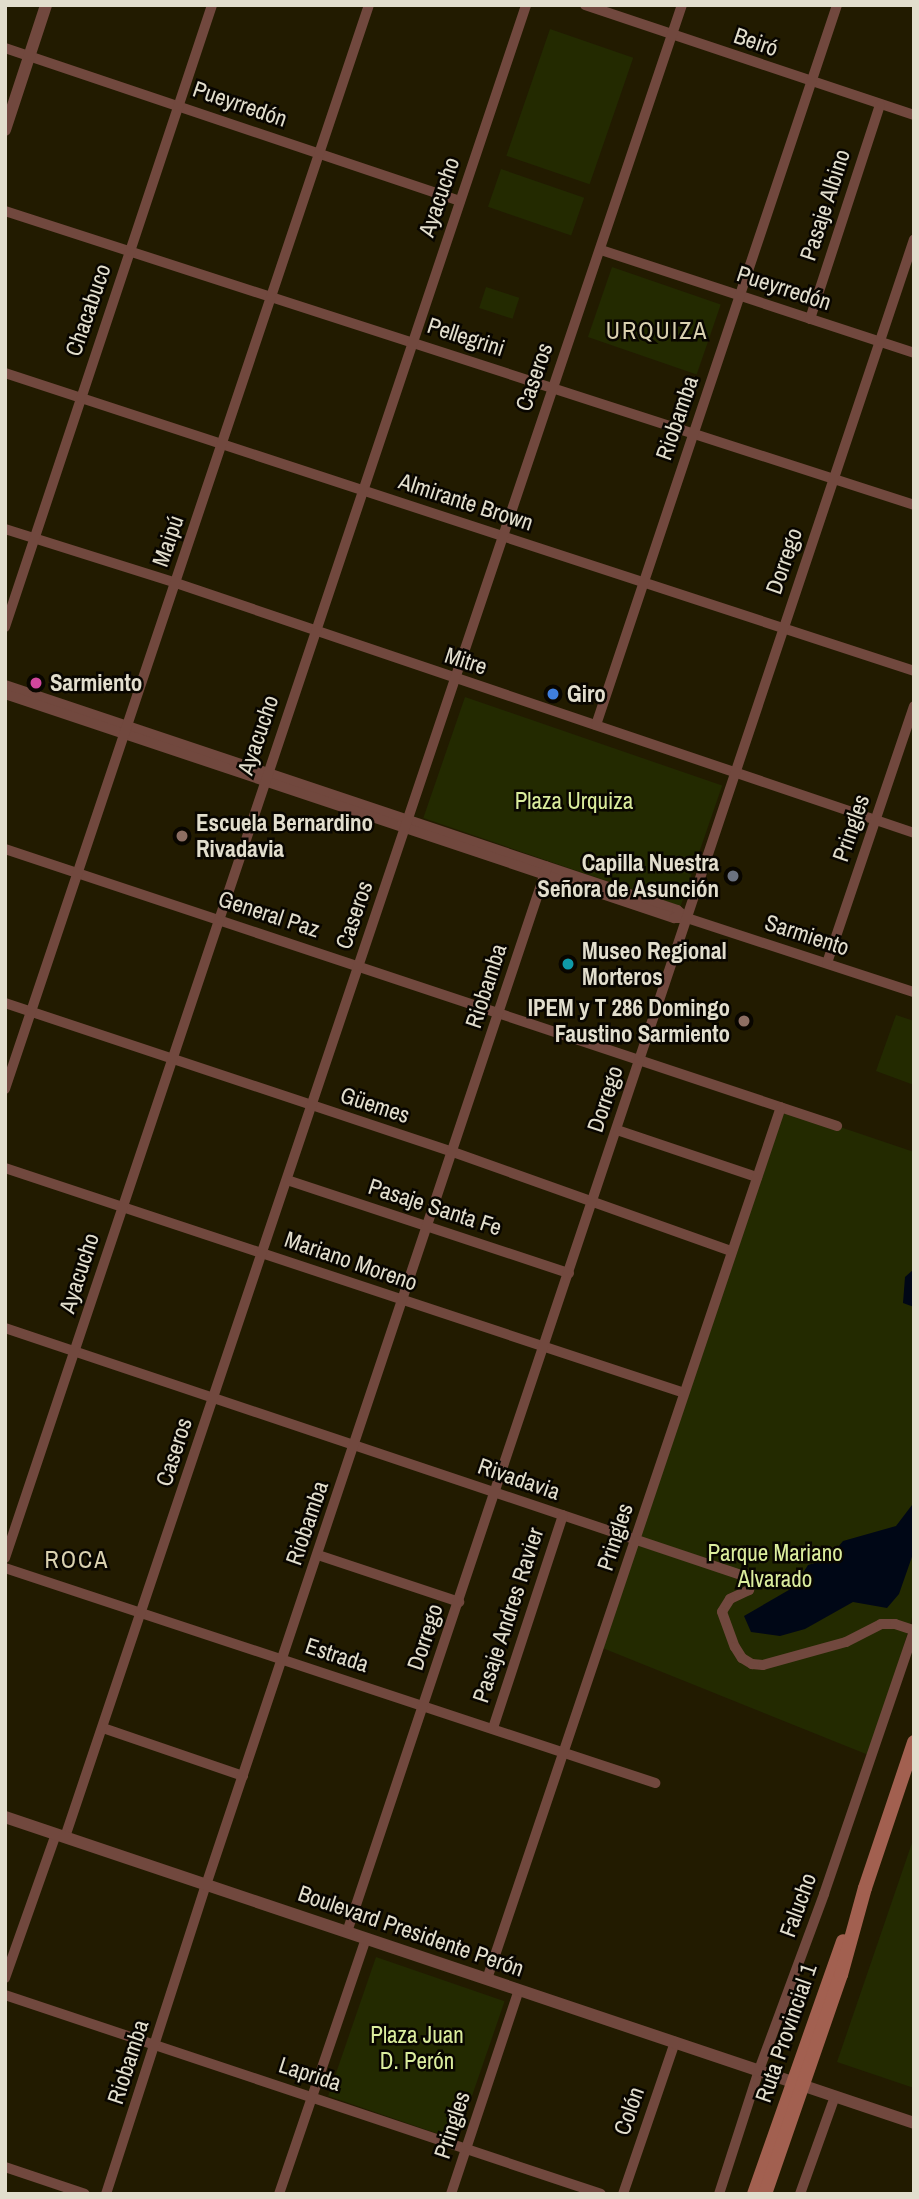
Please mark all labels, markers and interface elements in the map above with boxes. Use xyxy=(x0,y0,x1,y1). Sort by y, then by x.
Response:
street label: Beiró xyxy=(730,22,782,62)
street label: Pueyrredón xyxy=(189,75,291,133)
street label: Pasaje Albino xyxy=(794,145,856,265)
street label: Ayacucho xyxy=(413,154,465,240)
street label: Chacabuco xyxy=(59,260,117,360)
street label: Pueyrredón xyxy=(733,260,835,316)
street label: Pellegrini xyxy=(424,312,508,362)
district label: URQUIZA xyxy=(607,317,707,345)
street label: Caseros xyxy=(510,339,558,415)
street label: Riobamba xyxy=(650,372,704,464)
street label: Almirante Brown xyxy=(395,467,537,537)
street label: Maipú xyxy=(146,512,190,570)
street label: Dorrego xyxy=(760,524,808,598)
street label: Mitre xyxy=(441,641,491,681)
place label: Sarmiento xyxy=(50,669,142,697)
marker: Sarmiento xyxy=(28,675,44,691)
place label: Giro xyxy=(567,680,606,708)
marker: Giro xyxy=(545,686,561,702)
street label: Ayacucho xyxy=(232,692,284,778)
park label: Plaza Urquiza xyxy=(515,787,633,815)
street label: Pringles xyxy=(827,791,875,865)
place label: Escuela Bernardino Rivadavia xyxy=(196,809,373,863)
marker: Escuela Bernardino Rivadavia xyxy=(174,828,190,844)
place label: Capilla Nuestra Señora de Asunción xyxy=(537,849,719,903)
marker: Capilla Nuestra Señora de Asunción xyxy=(725,868,741,884)
street label: Caseros xyxy=(330,877,378,953)
street label: General Paz xyxy=(215,885,323,943)
street label: Sarmiento xyxy=(761,908,853,962)
place label: Museo Regional Morteros xyxy=(582,937,727,991)
street label: Riobamba xyxy=(459,940,513,1032)
marker: Museo Regional Morteros xyxy=(560,956,576,972)
place label: IPEM y T 286 Domingo Faustino Sarmiento xyxy=(528,994,730,1048)
marker: IPEM y T 286 Domingo Faustino Sarmiento xyxy=(736,1013,752,1029)
street label: Dorrego xyxy=(581,1062,629,1136)
street label: Güemes xyxy=(337,1081,413,1129)
street label: Pasaje Santa Fe xyxy=(365,1172,505,1242)
street label: Mariano Moreno xyxy=(281,1225,421,1297)
street label: Ayacucho xyxy=(53,1230,105,1316)
street label: Caseros xyxy=(150,1414,198,1490)
street label: Rivadavia xyxy=(474,1452,564,1506)
street label: Riobamba xyxy=(280,1477,334,1569)
street label: Pringles xyxy=(591,1500,639,1574)
street label: Pasaje Andres Ravier xyxy=(467,1524,549,1706)
park label: Parque Mariano Alvarado xyxy=(707,1539,843,1593)
district label: ROCA xyxy=(45,1546,109,1574)
street label: Dorrego xyxy=(401,1600,449,1674)
street label: Estrada xyxy=(302,1632,372,1678)
street label: Falucho xyxy=(774,1869,822,1941)
street label: Boulevard Presidente Perón xyxy=(294,1879,528,1983)
street label: Ruta Provincial 1 xyxy=(749,1960,823,2106)
street label: Riobamba xyxy=(101,2016,155,2108)
park label: Plaza Juan D. Perón xyxy=(370,2021,464,2075)
street label: Laprida xyxy=(275,2051,345,2097)
street label: Colón xyxy=(608,2083,650,2139)
street label: Pringles xyxy=(428,2088,476,2162)

